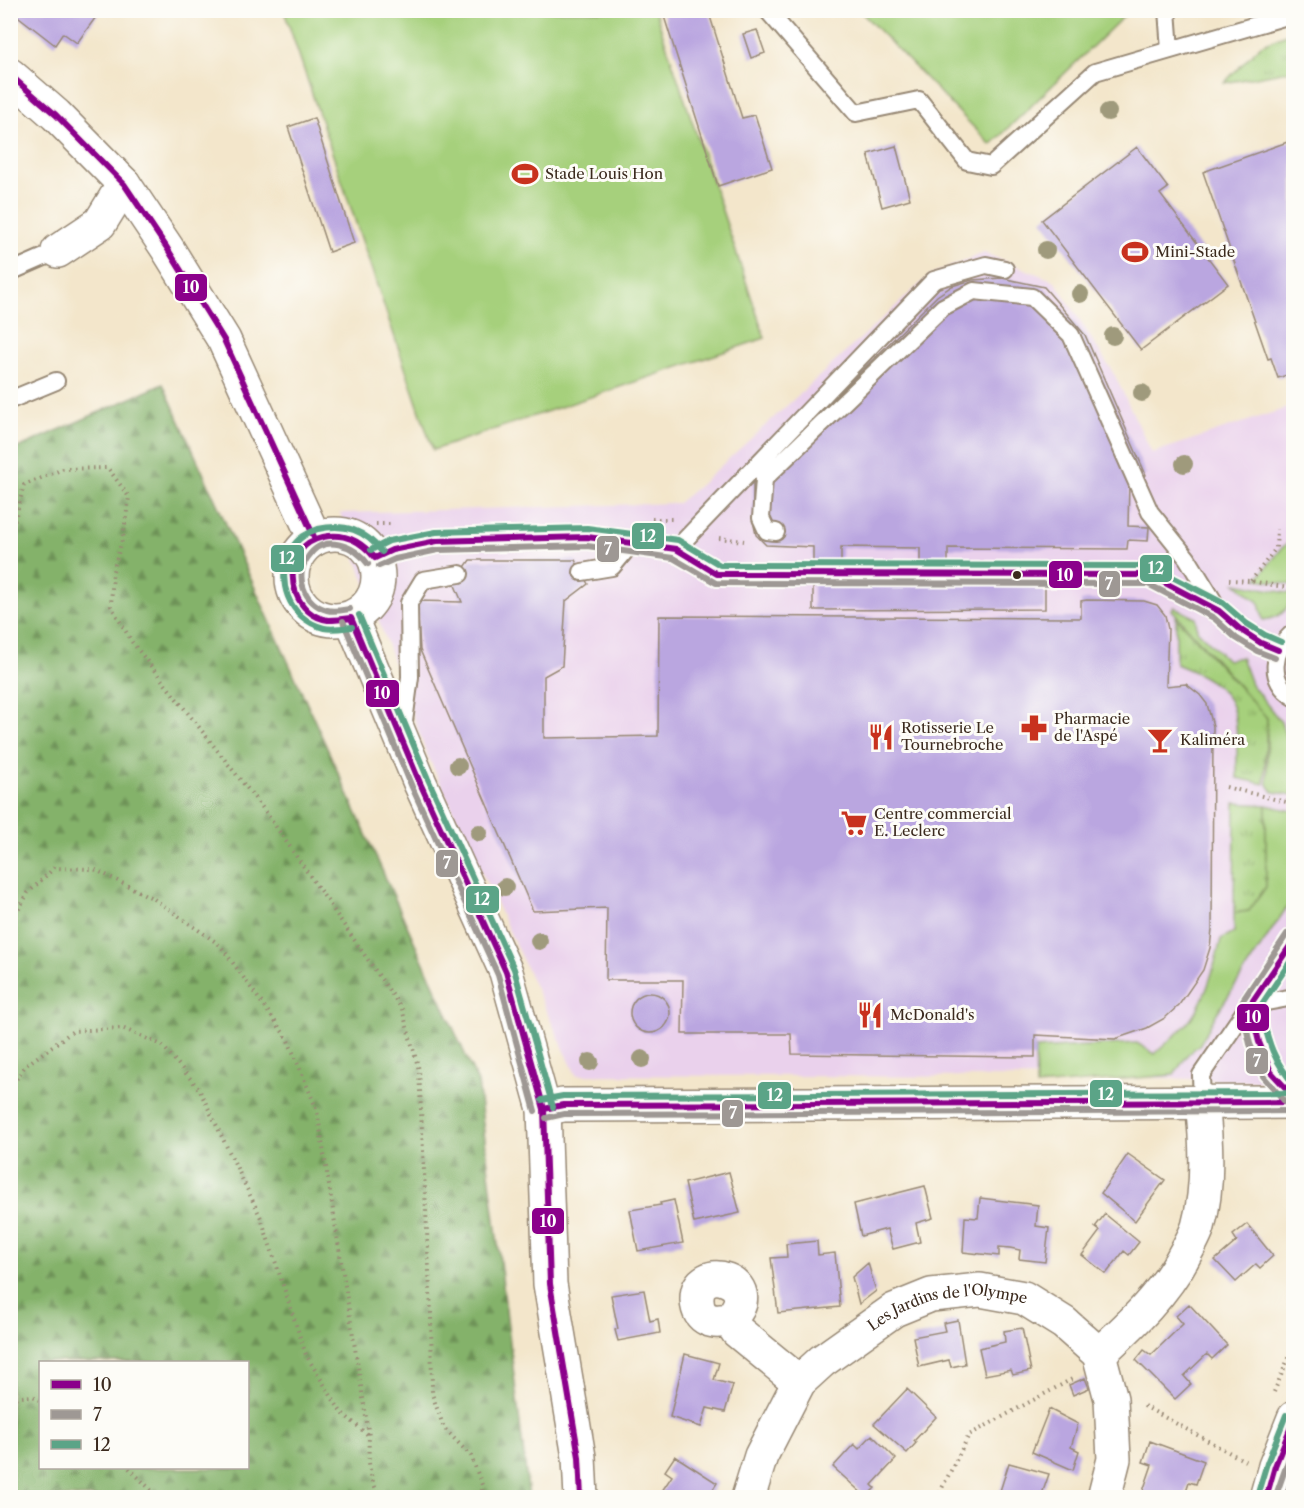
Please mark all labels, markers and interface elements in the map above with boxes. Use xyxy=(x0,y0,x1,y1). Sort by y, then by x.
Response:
sports icon: Stade Louis Hon xyxy=(510,159,540,189)
place label: Stade Louis Hon xyxy=(545,164,664,183)
sports icon: Mini-Stade xyxy=(1120,237,1150,267)
place label: Mini-Stade xyxy=(1155,242,1235,261)
line badge: 10 xyxy=(174,273,208,302)
text: 10 xyxy=(182,277,200,297)
line badge: 12 xyxy=(631,522,665,550)
text: 12 xyxy=(640,526,656,546)
line badge: 7 xyxy=(596,535,620,563)
text: 7 xyxy=(604,539,613,559)
line badge: 12 xyxy=(270,544,305,573)
text: 12 xyxy=(279,548,295,568)
line badge: 12 xyxy=(1139,554,1173,583)
text: 12 xyxy=(1148,558,1164,578)
line badge: 10 xyxy=(1048,560,1083,589)
text: 10 xyxy=(1056,565,1074,585)
unlabelled marker xyxy=(1011,569,1023,581)
line badge: 7 xyxy=(1098,570,1121,598)
text: 7 xyxy=(1105,574,1114,594)
line badge: 10 xyxy=(365,679,400,708)
text: 10 xyxy=(373,683,391,703)
place label: Pharmacie de l'Aspé xyxy=(1054,709,1130,745)
pharmacy icon: Pharmacie de l'Aspé xyxy=(1019,713,1049,743)
place label: Rotisserie Le Tournebroche xyxy=(901,718,1003,754)
restaurant icon: Rotisserie Le Tournebroche xyxy=(866,722,896,752)
bar icon: Kaliméra xyxy=(1145,725,1175,755)
place label: Kaliméra xyxy=(1180,730,1245,749)
place label: Centre commercial E. Leclerc xyxy=(874,804,1012,840)
supermarket icon: Centre commercial E. Leclerc xyxy=(839,808,869,838)
line badge: 7 xyxy=(435,849,459,878)
text: 7 xyxy=(443,853,452,873)
line badge: 12 xyxy=(465,885,500,914)
text: 12 xyxy=(474,889,490,909)
restaurant icon: McDonald's xyxy=(855,1000,885,1030)
line badge: 10 xyxy=(1236,1003,1270,1032)
place label: McDonald's xyxy=(890,1005,975,1024)
text: 10 xyxy=(1244,1007,1262,1027)
line badge: 7 xyxy=(1245,1047,1269,1075)
text: 7 xyxy=(1253,1051,1262,1071)
line badge: 12 xyxy=(1089,1079,1123,1108)
line badge: 12 xyxy=(757,1081,792,1110)
text: 12 xyxy=(1098,1084,1114,1104)
text: 12 xyxy=(767,1085,783,1105)
line badge: 7 xyxy=(721,1099,744,1128)
text: 7 xyxy=(729,1103,738,1123)
line badge: 10 xyxy=(531,1207,565,1235)
text: 10 xyxy=(539,1211,557,1231)
street label: Les Jardins de l'Olympe xyxy=(863,1280,1029,1335)
legend xyxy=(39,1361,249,1469)
text: 10 xyxy=(93,1374,112,1396)
text: 7 xyxy=(93,1404,102,1426)
text: 12 xyxy=(93,1434,111,1456)

